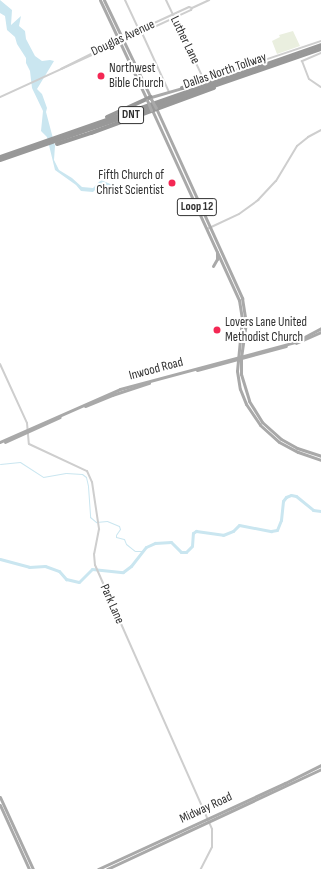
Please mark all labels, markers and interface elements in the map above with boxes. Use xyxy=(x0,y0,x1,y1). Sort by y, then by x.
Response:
street label: Luther Lane xyxy=(167,13,203,67)
street label: Douglas Avenue xyxy=(89,16,157,60)
street label: Dallas North Tollway xyxy=(181,49,269,93)
place label: Northwest Bible Church xyxy=(109,61,164,92)
marker: Northwest Bible Church xyxy=(96,71,106,81)
road number: DNT xyxy=(118,105,144,125)
place label: Fifth Church of Christ Scientist xyxy=(96,168,164,199)
marker: Fifth Church of Christ Scientist xyxy=(167,178,177,188)
road number: Loop 12 xyxy=(176,197,218,217)
place label: Lovers Lane United Methodist Church xyxy=(225,315,307,346)
marker: Lovers Lane United Methodist Church xyxy=(212,325,222,335)
street label: Inwood Road xyxy=(127,354,185,384)
street label: Park Lane xyxy=(96,582,128,626)
street label: Midway Road xyxy=(177,789,235,827)

